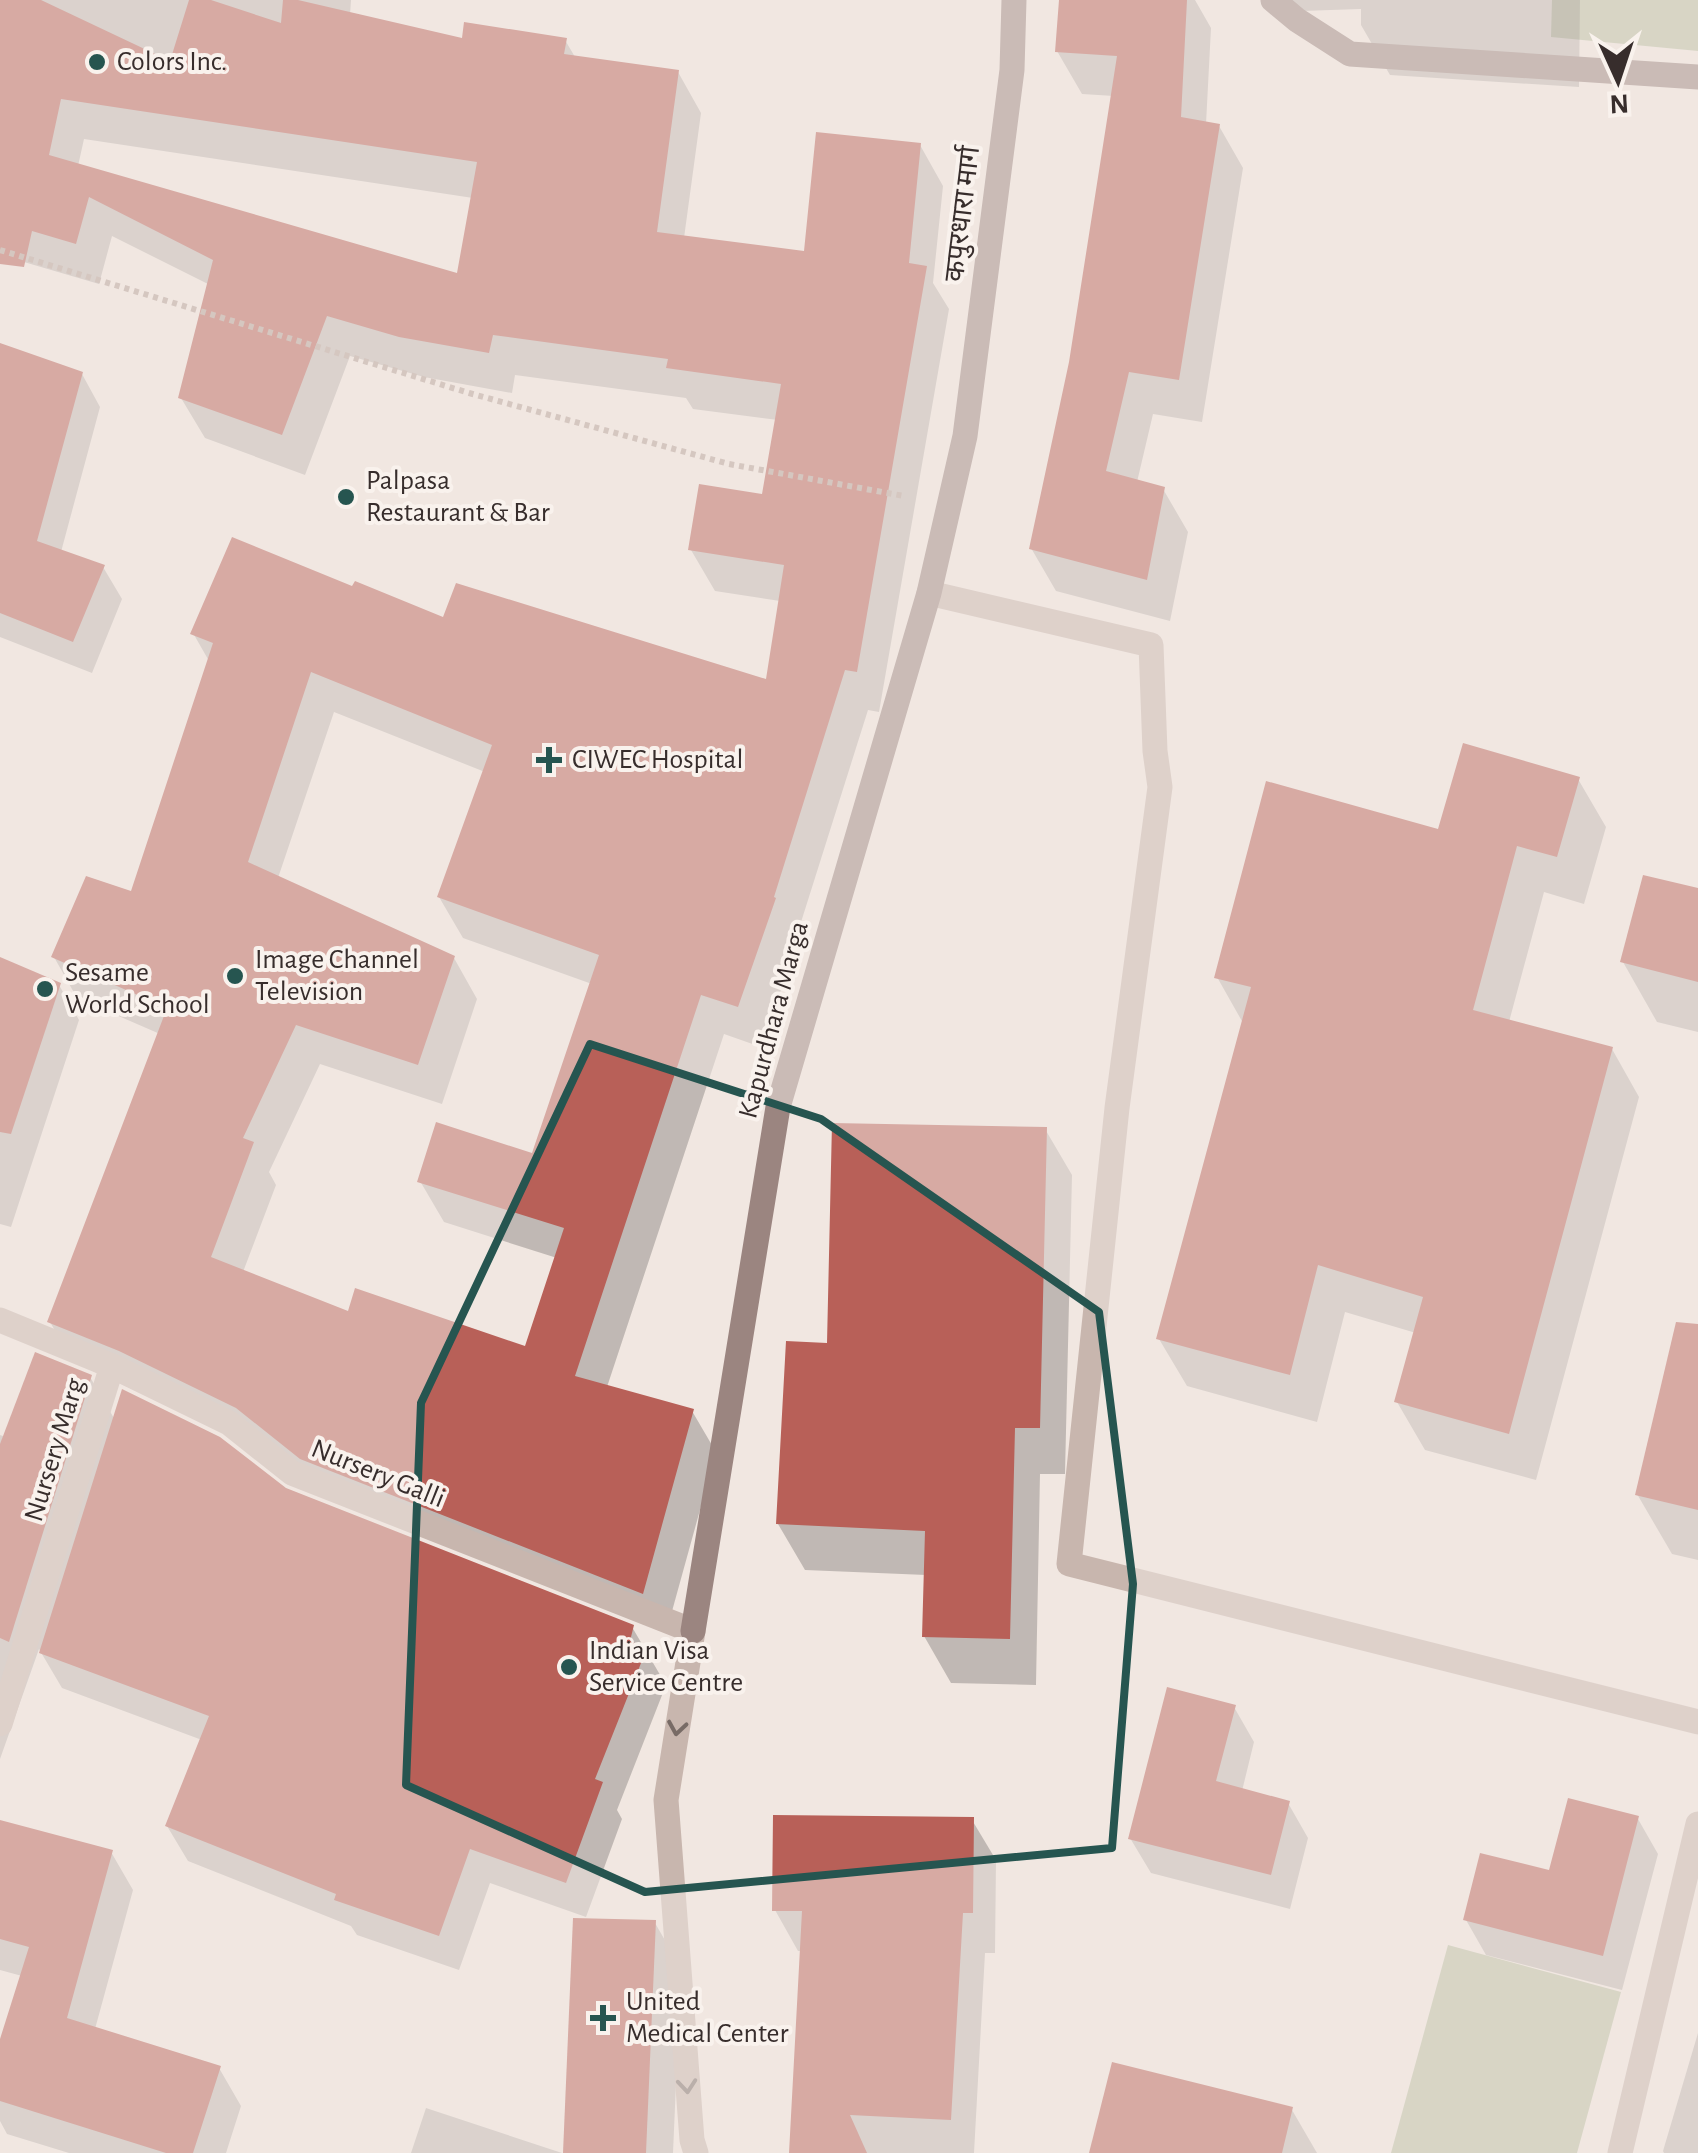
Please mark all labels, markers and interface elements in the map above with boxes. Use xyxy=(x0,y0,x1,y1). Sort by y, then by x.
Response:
north arrow xyxy=(1568,30,1668,130)
place label: Colors Inc. xyxy=(117,48,227,76)
marker: Colors Inc. xyxy=(86,51,108,73)
text: N xyxy=(1609,88,1630,117)
street label: कपुरधारा मार्ग xyxy=(937,143,987,284)
place label: Palpasa Restaurant & Bar xyxy=(366,467,550,527)
marker: Palpasa Restaurant & Bar xyxy=(335,486,357,508)
place label: CIWEC Hospital xyxy=(572,746,743,774)
marker: CIWEC Hospital xyxy=(536,747,562,773)
street label: Kapurdhara Marga xyxy=(734,918,814,1122)
place label: Image Channel Television xyxy=(255,946,419,1006)
place label: Sesame World School xyxy=(65,959,210,1019)
marker: Image Channel Television xyxy=(224,965,246,987)
marker: Sesame World School xyxy=(34,978,56,1000)
street label: Nursery Marg xyxy=(20,1375,90,1525)
street label: Nursery Galli xyxy=(307,1435,449,1513)
place label: Indian Visa Service Centre xyxy=(589,1637,743,1697)
marker: Indian Visa Service Centre xyxy=(558,1656,580,1678)
one-way arrow xyxy=(668,1719,689,1736)
place label: United Medical Center xyxy=(626,1988,789,2048)
marker: United Medical Center xyxy=(590,2005,616,2031)
one-way arrow xyxy=(676,2078,698,2094)

